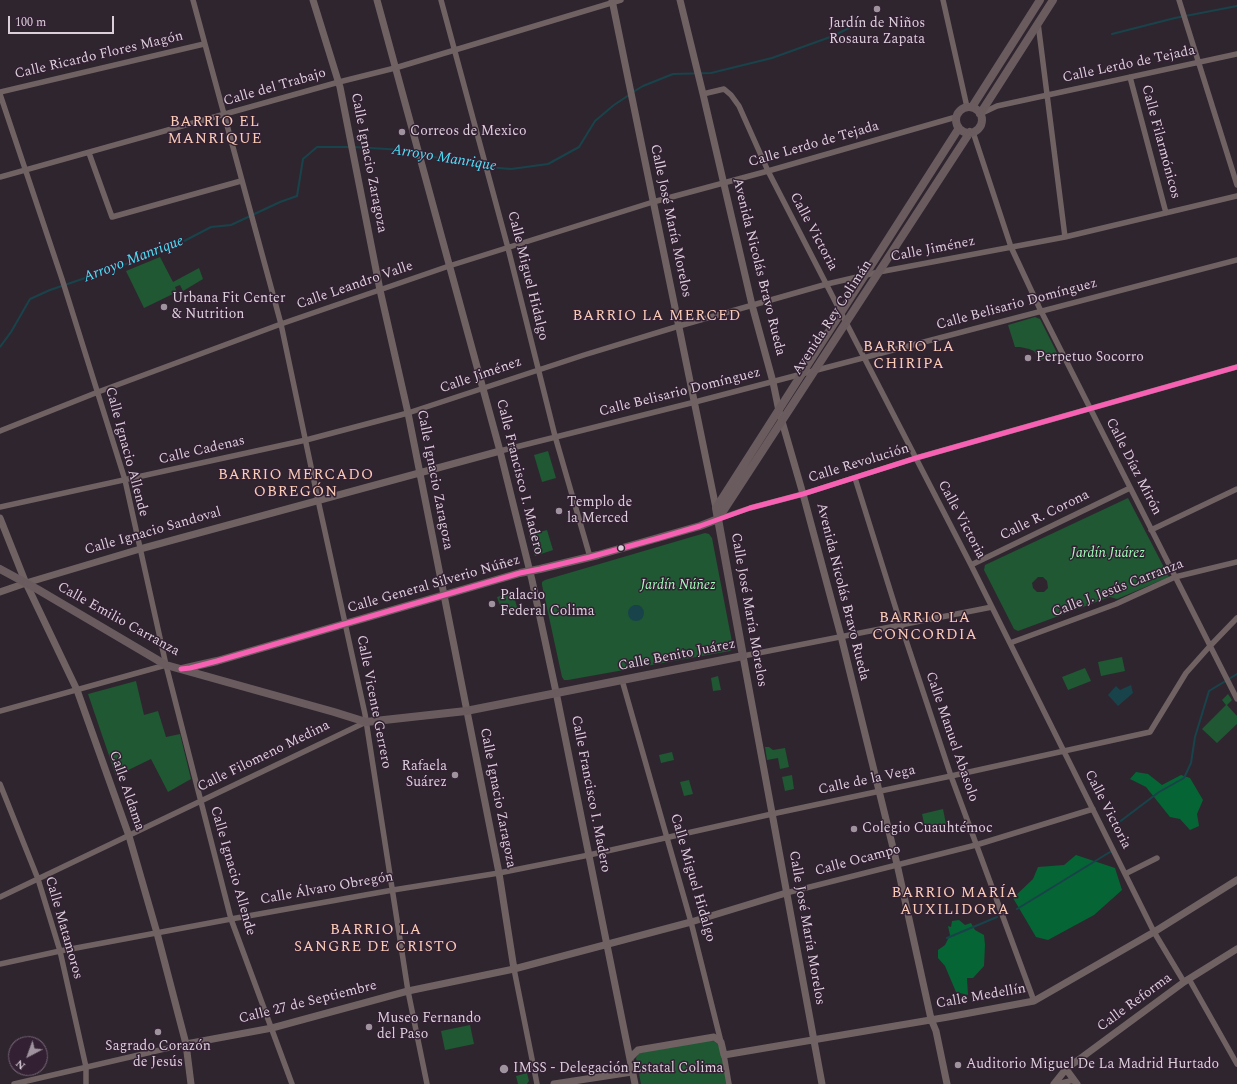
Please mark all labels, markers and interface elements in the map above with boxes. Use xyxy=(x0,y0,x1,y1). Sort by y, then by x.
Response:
marker: Jardín de Niños Rosaura Zapata xyxy=(872,4,882,14)
scale bar xyxy=(10,8,116,34)
text: 100 m xyxy=(15,13,46,32)
place label: Jardín de Niños Rosaura Zapata xyxy=(829,16,925,48)
street label: Calle Ricardo Flores Magón xyxy=(13,28,185,84)
street label: Calle Lerdo de Tejada xyxy=(1061,43,1197,87)
street label: Calle del Trabajo xyxy=(222,65,328,111)
street label: Calle Filarmónicos xyxy=(1137,83,1183,201)
street label: Calle Ignacio Zaragoza xyxy=(346,92,390,234)
district label: BARRIO EL MANRIQUE xyxy=(167,114,263,149)
street label: Calle Lerdo de Tejada xyxy=(747,118,881,172)
place label: Correos de Mexico xyxy=(410,124,526,140)
marker: Correos de Mexico xyxy=(397,127,407,137)
water label: Arroyo Manrique xyxy=(390,142,498,176)
street label: Calle José María Morelos xyxy=(646,143,694,299)
street label: Avenida Nicolás Bravo Rueda xyxy=(728,176,788,358)
street label: Calle Victoria xyxy=(785,190,841,274)
street label: Calle Miguel Hidalgo xyxy=(503,210,551,342)
water label: Arroyo Manrique xyxy=(81,233,187,287)
street label: Calle Jiménez xyxy=(889,234,977,266)
street label: Avenida Rey Colimán xyxy=(790,257,876,379)
street label: Calle Leandro Valle xyxy=(295,258,415,314)
street label: Calle Belisario Domínguez xyxy=(935,275,1099,335)
place label: Urbana Fit Center & Nutrition xyxy=(172,291,285,324)
marker: Urbana Fit Center & Nutrition xyxy=(159,302,169,312)
district label: BARRIO LA MERCED xyxy=(573,308,741,326)
district label: BARRIO LA CHIRIPA xyxy=(863,339,955,374)
place label: Perpetuo Socorro xyxy=(1036,350,1144,366)
marker: Perpetuo Socorro xyxy=(1023,353,1033,363)
street label: Calle Jiménez xyxy=(438,354,524,398)
street label: Calle Belisario Domínguez xyxy=(598,365,762,421)
street label: Calle Ignacio Allende xyxy=(101,385,151,519)
street label: Calle Francisco I. Madero xyxy=(492,398,546,556)
street label: Calle Ignacio Zaragoza xyxy=(412,409,456,551)
street label: Calle Díaz Mirón xyxy=(1101,416,1165,518)
street label: Calle Cadenas xyxy=(157,433,247,469)
street label: Calle Revolución xyxy=(807,441,911,487)
district label: BARRIO MERCADO OBREGÓN xyxy=(218,467,374,502)
street label: Calle Victoria xyxy=(933,478,989,562)
street label: Calle R. Corona xyxy=(998,487,1092,545)
place label: Templo de la Merced xyxy=(567,495,632,528)
street label: Avenida Nicolás Bravo Rueda xyxy=(812,501,872,683)
street label: Calle Ignacio Sandoval xyxy=(83,504,223,560)
marker: Templo de la Merced xyxy=(554,506,564,516)
street label: Calle José María Morelos xyxy=(726,532,770,688)
unlabelled marker xyxy=(616,543,626,553)
park label: Jardín Juárez xyxy=(1071,546,1145,562)
street label: Calle General Silverio Núñez xyxy=(346,552,522,618)
street label: Calle J. Jesús Carranza xyxy=(1050,556,1186,622)
park label: Jardín Núñez xyxy=(640,578,716,594)
street label: Calle Emilio Carranza xyxy=(54,579,182,661)
place label: Palacio Federal Colima xyxy=(500,588,595,620)
marker: Palacio Federal Colima xyxy=(487,599,497,609)
district label: BARRIO LA CONCORDIA xyxy=(872,610,978,645)
street label: Calle Vicente Gerrero xyxy=(352,634,394,770)
street label: Calle Benito Juárez xyxy=(617,636,737,676)
street label: Calle Manuel Abasolo xyxy=(921,670,981,804)
street label: Calle Francisco I. Madero xyxy=(567,714,613,874)
street label: Calle Filomeno Medina xyxy=(195,718,333,796)
street label: Calle Ignacio Zaragoza xyxy=(475,727,519,869)
street label: Calle Aldama xyxy=(104,749,148,833)
place label: Rafaela Suárez xyxy=(402,759,447,792)
street label: Calle de la Vega xyxy=(817,763,917,799)
street label: Calle Victoria xyxy=(1080,768,1134,852)
marker: Rafaela Suárez xyxy=(450,770,460,780)
street label: Calle Ignacio Allende xyxy=(206,804,258,938)
street label: Calle Miguel Hidalgo xyxy=(666,812,718,944)
place label: Colegio Cuauhtémoc xyxy=(862,821,993,837)
marker: Colegio Cuauhtémoc xyxy=(849,824,859,834)
street label: Calle Ocampo xyxy=(813,842,903,880)
street label: Calle José María Morelos xyxy=(784,850,828,1006)
street label: Calle Álvaro Obregón xyxy=(259,869,395,909)
street label: Calle Matamoros xyxy=(40,875,86,981)
district label: BARRIO MARÍA AUXILIDORA xyxy=(891,885,1019,920)
district label: BARRIO LA SANGRE DE CRISTO xyxy=(294,922,458,957)
street label: Calle Reforma xyxy=(1094,970,1176,1036)
street label: Calle 27 de Septiembre xyxy=(237,978,379,1028)
street label: Calle Medellín xyxy=(935,981,1027,1013)
place label: Museo Fernando del Paso xyxy=(377,1011,481,1044)
marker: Museo Fernando del Paso xyxy=(364,1022,374,1032)
marker: Sagrado Corazón de Jesús xyxy=(153,1027,163,1037)
north arrow xyxy=(8,1036,48,1076)
place label: Sagrado Corazón de Jesús xyxy=(105,1039,211,1072)
text: N xyxy=(11,1055,29,1074)
place label: Auditorio Miguel De La Madrid Hurtado xyxy=(966,1057,1219,1073)
marker: Auditorio Miguel De La Madrid Hurtado xyxy=(953,1060,963,1070)
place label: IMSS - Delegación Estatal Colima xyxy=(513,1061,723,1077)
marker: IMSS - Delegación Estatal Colima xyxy=(498,1063,510,1075)

